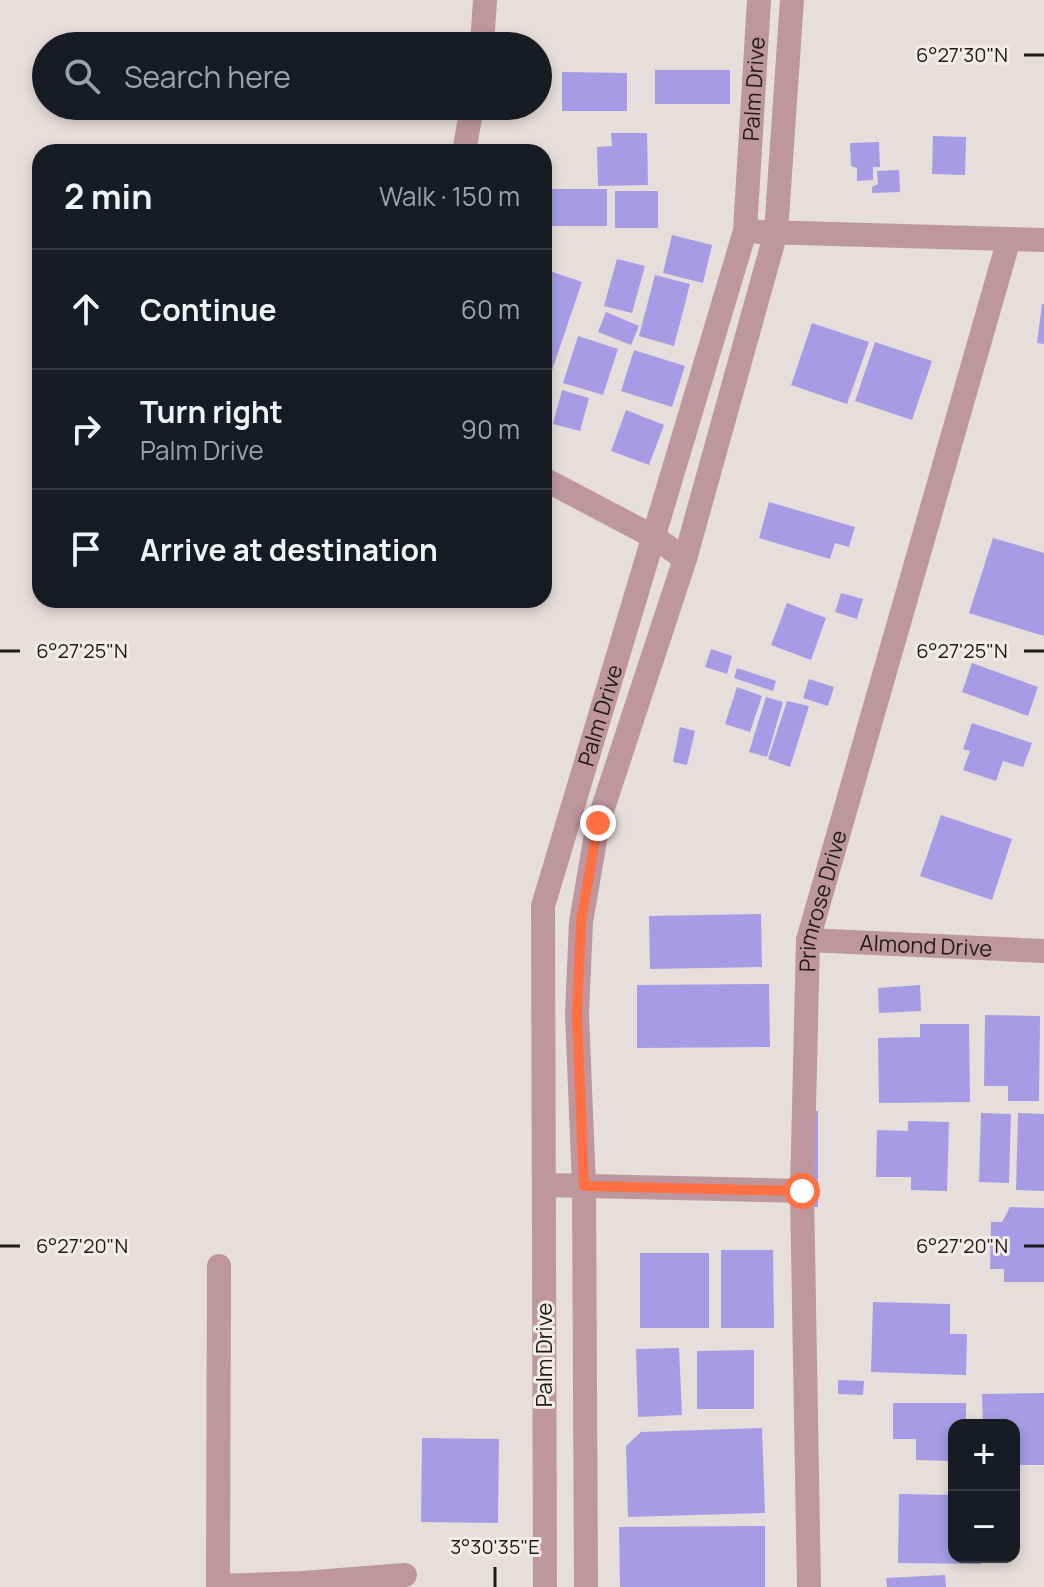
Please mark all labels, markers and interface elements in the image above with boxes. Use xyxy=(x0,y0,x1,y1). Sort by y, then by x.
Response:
search box xyxy=(32,32,552,120)
street label: Palm Drive xyxy=(735,36,772,142)
text: 6°27'30"N xyxy=(916,41,1008,68)
icon: search xyxy=(60,54,104,98)
text: Search here xyxy=(124,56,291,97)
text: 2 min xyxy=(64,173,152,219)
text: Walk · 150 m xyxy=(379,178,520,214)
icon: ahead xyxy=(64,287,108,331)
text: Continue xyxy=(140,289,276,330)
text: 60 m xyxy=(461,291,520,327)
text: Turn right xyxy=(140,391,283,432)
icon: right xyxy=(64,407,108,451)
text: 90 m xyxy=(461,411,520,447)
text: Palm Drive xyxy=(140,432,264,468)
icon: arrive xyxy=(64,527,108,571)
text: Arrive at destination xyxy=(140,529,438,570)
text: 6°27'25"N xyxy=(36,637,128,664)
text: 6°27'25"N xyxy=(916,637,1008,664)
street label: Palm Drive xyxy=(571,661,629,770)
route end xyxy=(580,805,616,841)
street label: Primrose Drive xyxy=(792,826,854,972)
street label: Almond Drive xyxy=(859,927,993,964)
route start xyxy=(784,1173,820,1209)
text: 6°27'20"N xyxy=(36,1232,128,1259)
text: 6°27'20"N xyxy=(916,1232,1008,1259)
street label: Palm Drive xyxy=(529,1303,559,1407)
map controls xyxy=(948,1419,1020,1563)
button: + xyxy=(948,1419,1020,1491)
button: − xyxy=(948,1491,1020,1563)
text: 3°30'35"E xyxy=(450,1533,540,1560)

